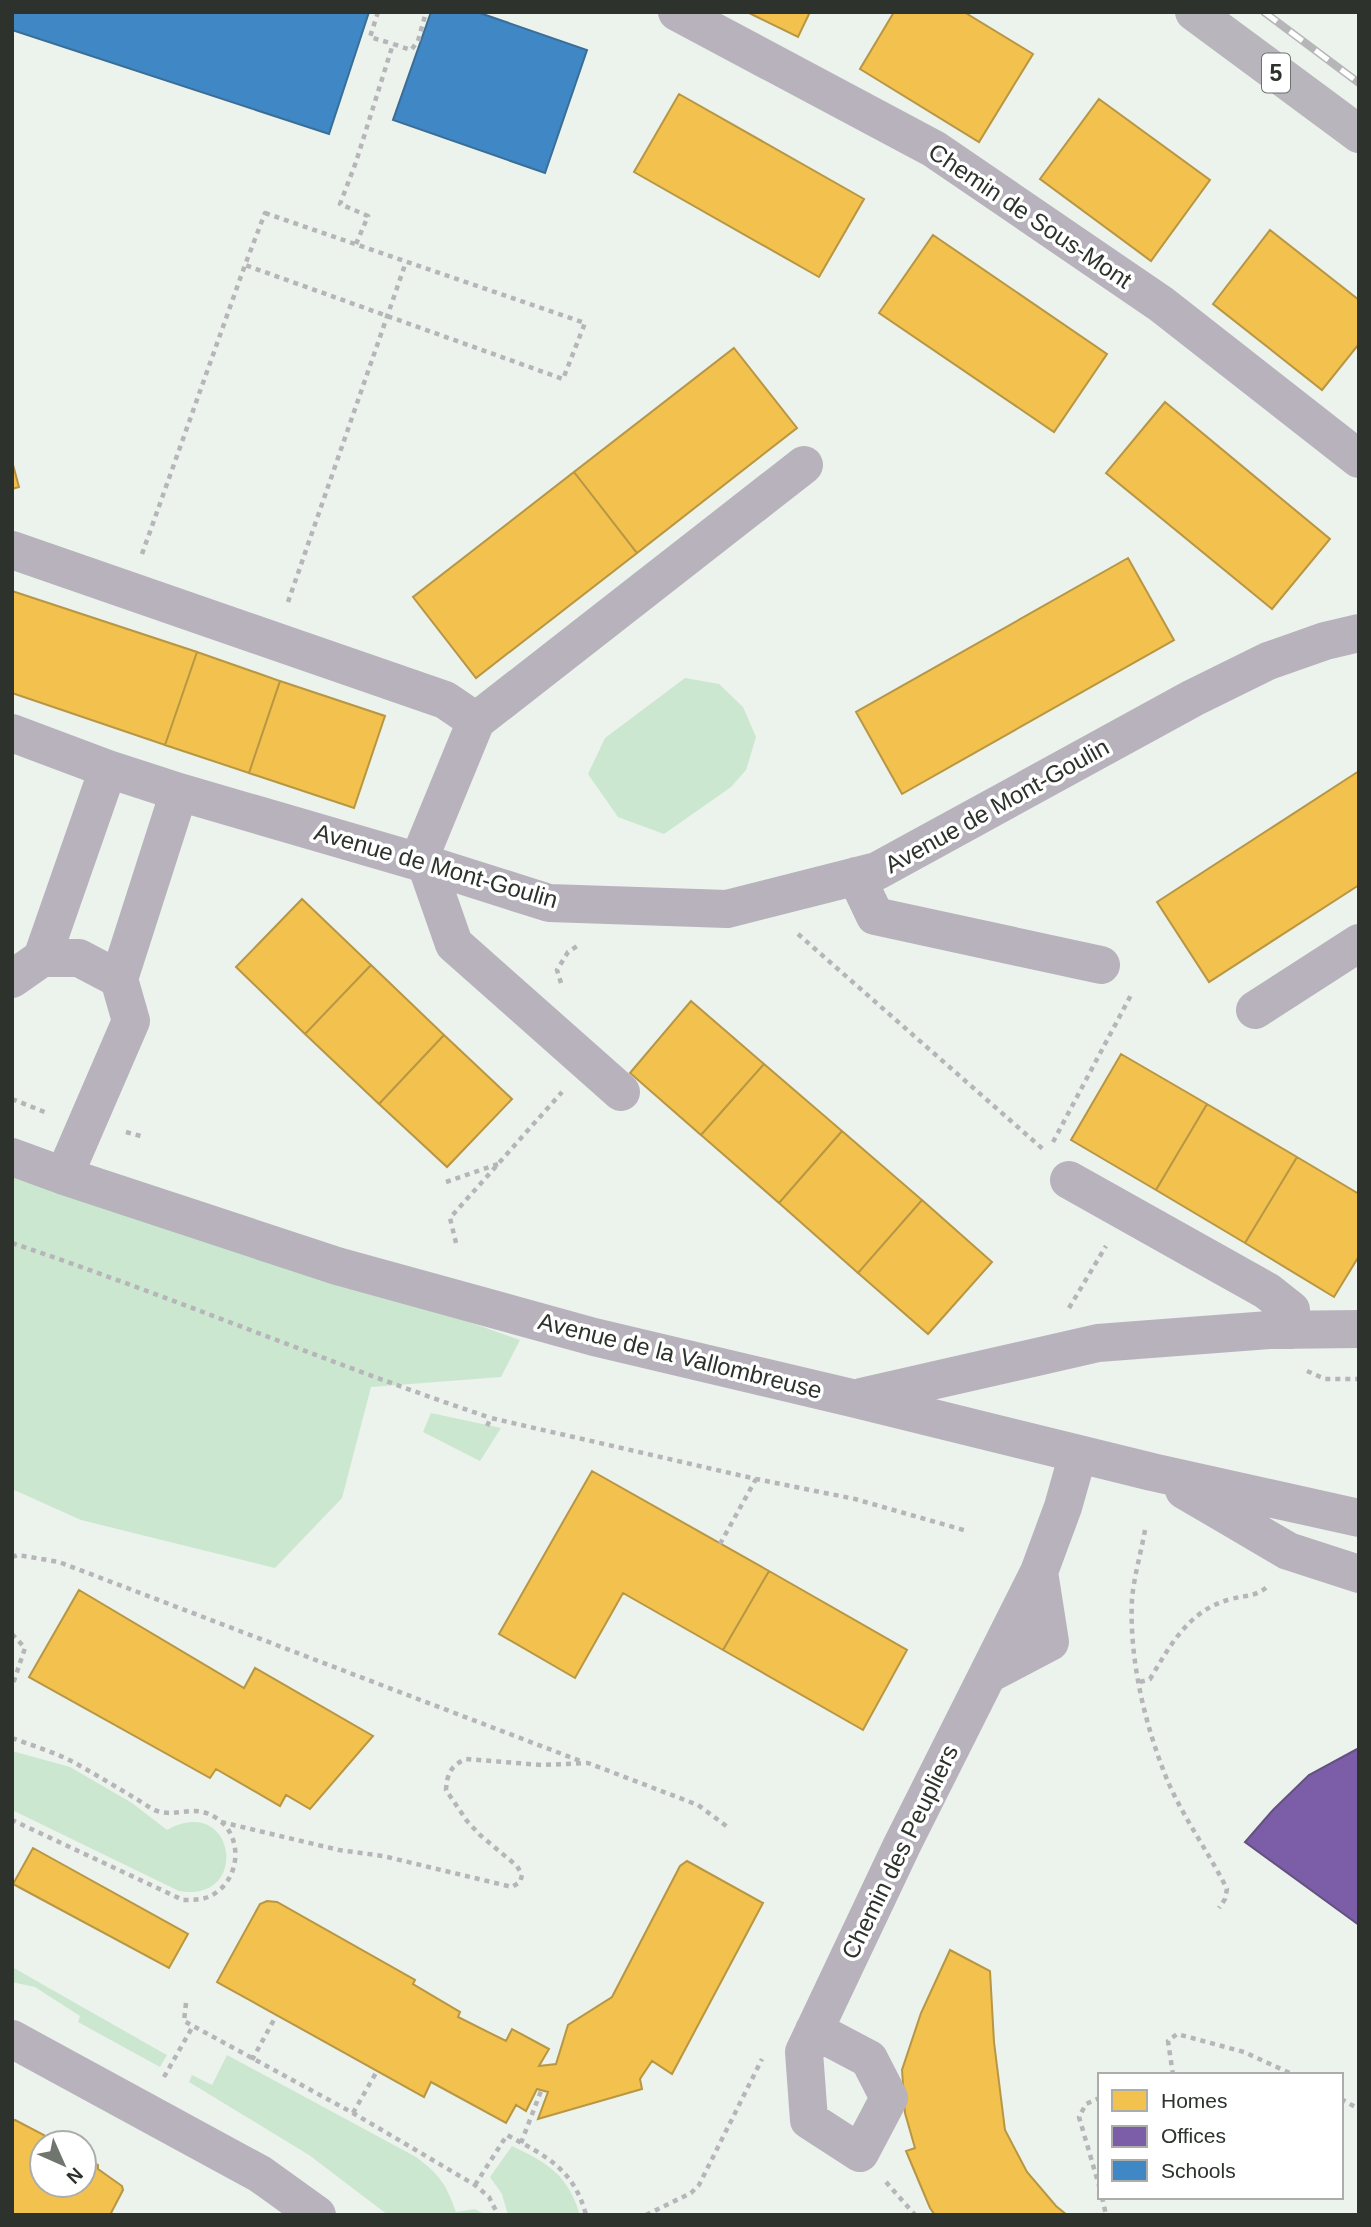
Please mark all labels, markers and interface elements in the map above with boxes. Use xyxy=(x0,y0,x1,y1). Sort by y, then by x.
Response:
road number: 5 xyxy=(1262,54,1290,92)
street label: Chemin de Sous-Mont xyxy=(924,138,1137,294)
street label: Avenue de Mont-Goulin xyxy=(880,733,1113,878)
street label: Avenue de Mont-Goulin xyxy=(311,818,561,913)
street label: Avenue de la Vallombreuse xyxy=(536,1307,825,1404)
street label: Chemin des Peupliers xyxy=(836,1740,963,1963)
legend xyxy=(1098,2073,1343,2199)
text: Homes xyxy=(1161,2089,1228,2112)
text: Offices xyxy=(1161,2124,1226,2147)
north arrow xyxy=(28,2129,98,2199)
text: Schools xyxy=(1161,2159,1236,2182)
text: N xyxy=(62,2163,87,2188)

